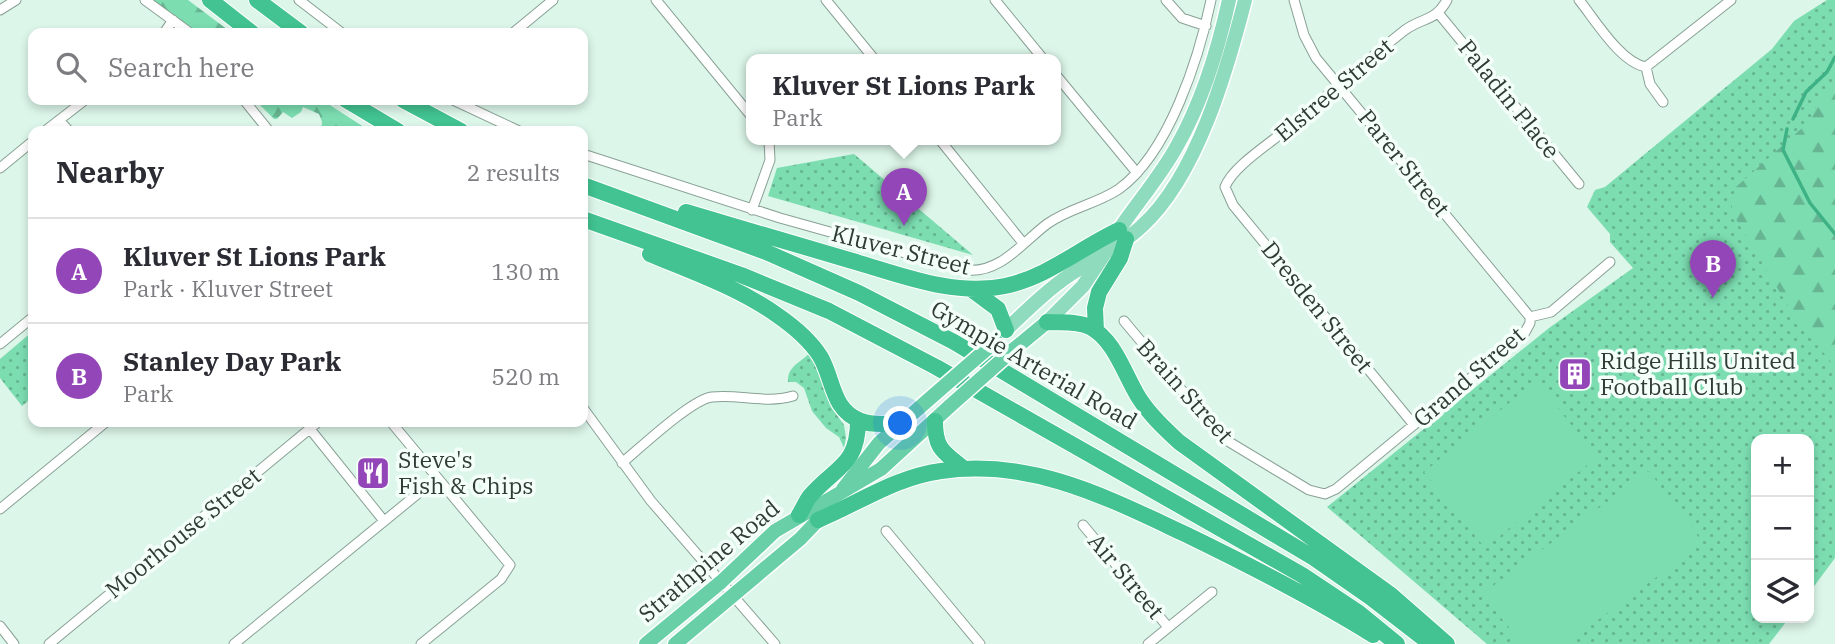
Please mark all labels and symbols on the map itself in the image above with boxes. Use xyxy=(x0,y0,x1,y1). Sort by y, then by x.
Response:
street label: Elstree Street xyxy=(1268,31,1399,148)
street label: Paladin Place xyxy=(1452,33,1567,164)
street label: Parer Street xyxy=(1352,103,1457,222)
pin: A xyxy=(881,168,927,226)
street label: Kluver Street xyxy=(829,217,974,281)
street label: Dresden Street xyxy=(1255,234,1380,378)
pin: B xyxy=(1690,240,1736,298)
street label: Gympie Arterial Road xyxy=(926,293,1143,436)
street label: Grand Street xyxy=(1406,320,1530,433)
street label: Brain Street xyxy=(1131,332,1240,449)
place label: Ridge Hills United Football Club xyxy=(1600,345,1796,401)
building icon: Ridge Hills United Football Club xyxy=(1556,355,1594,393)
your location xyxy=(883,406,917,440)
place label: Steve's Fish & Chips xyxy=(398,444,534,500)
restaurant icon: Steve's Fish & Chips xyxy=(354,454,392,492)
street label: Moorhouse Street xyxy=(99,460,266,604)
street label: Strathpine Road xyxy=(632,492,785,628)
street label: Air Street xyxy=(1082,526,1171,625)

